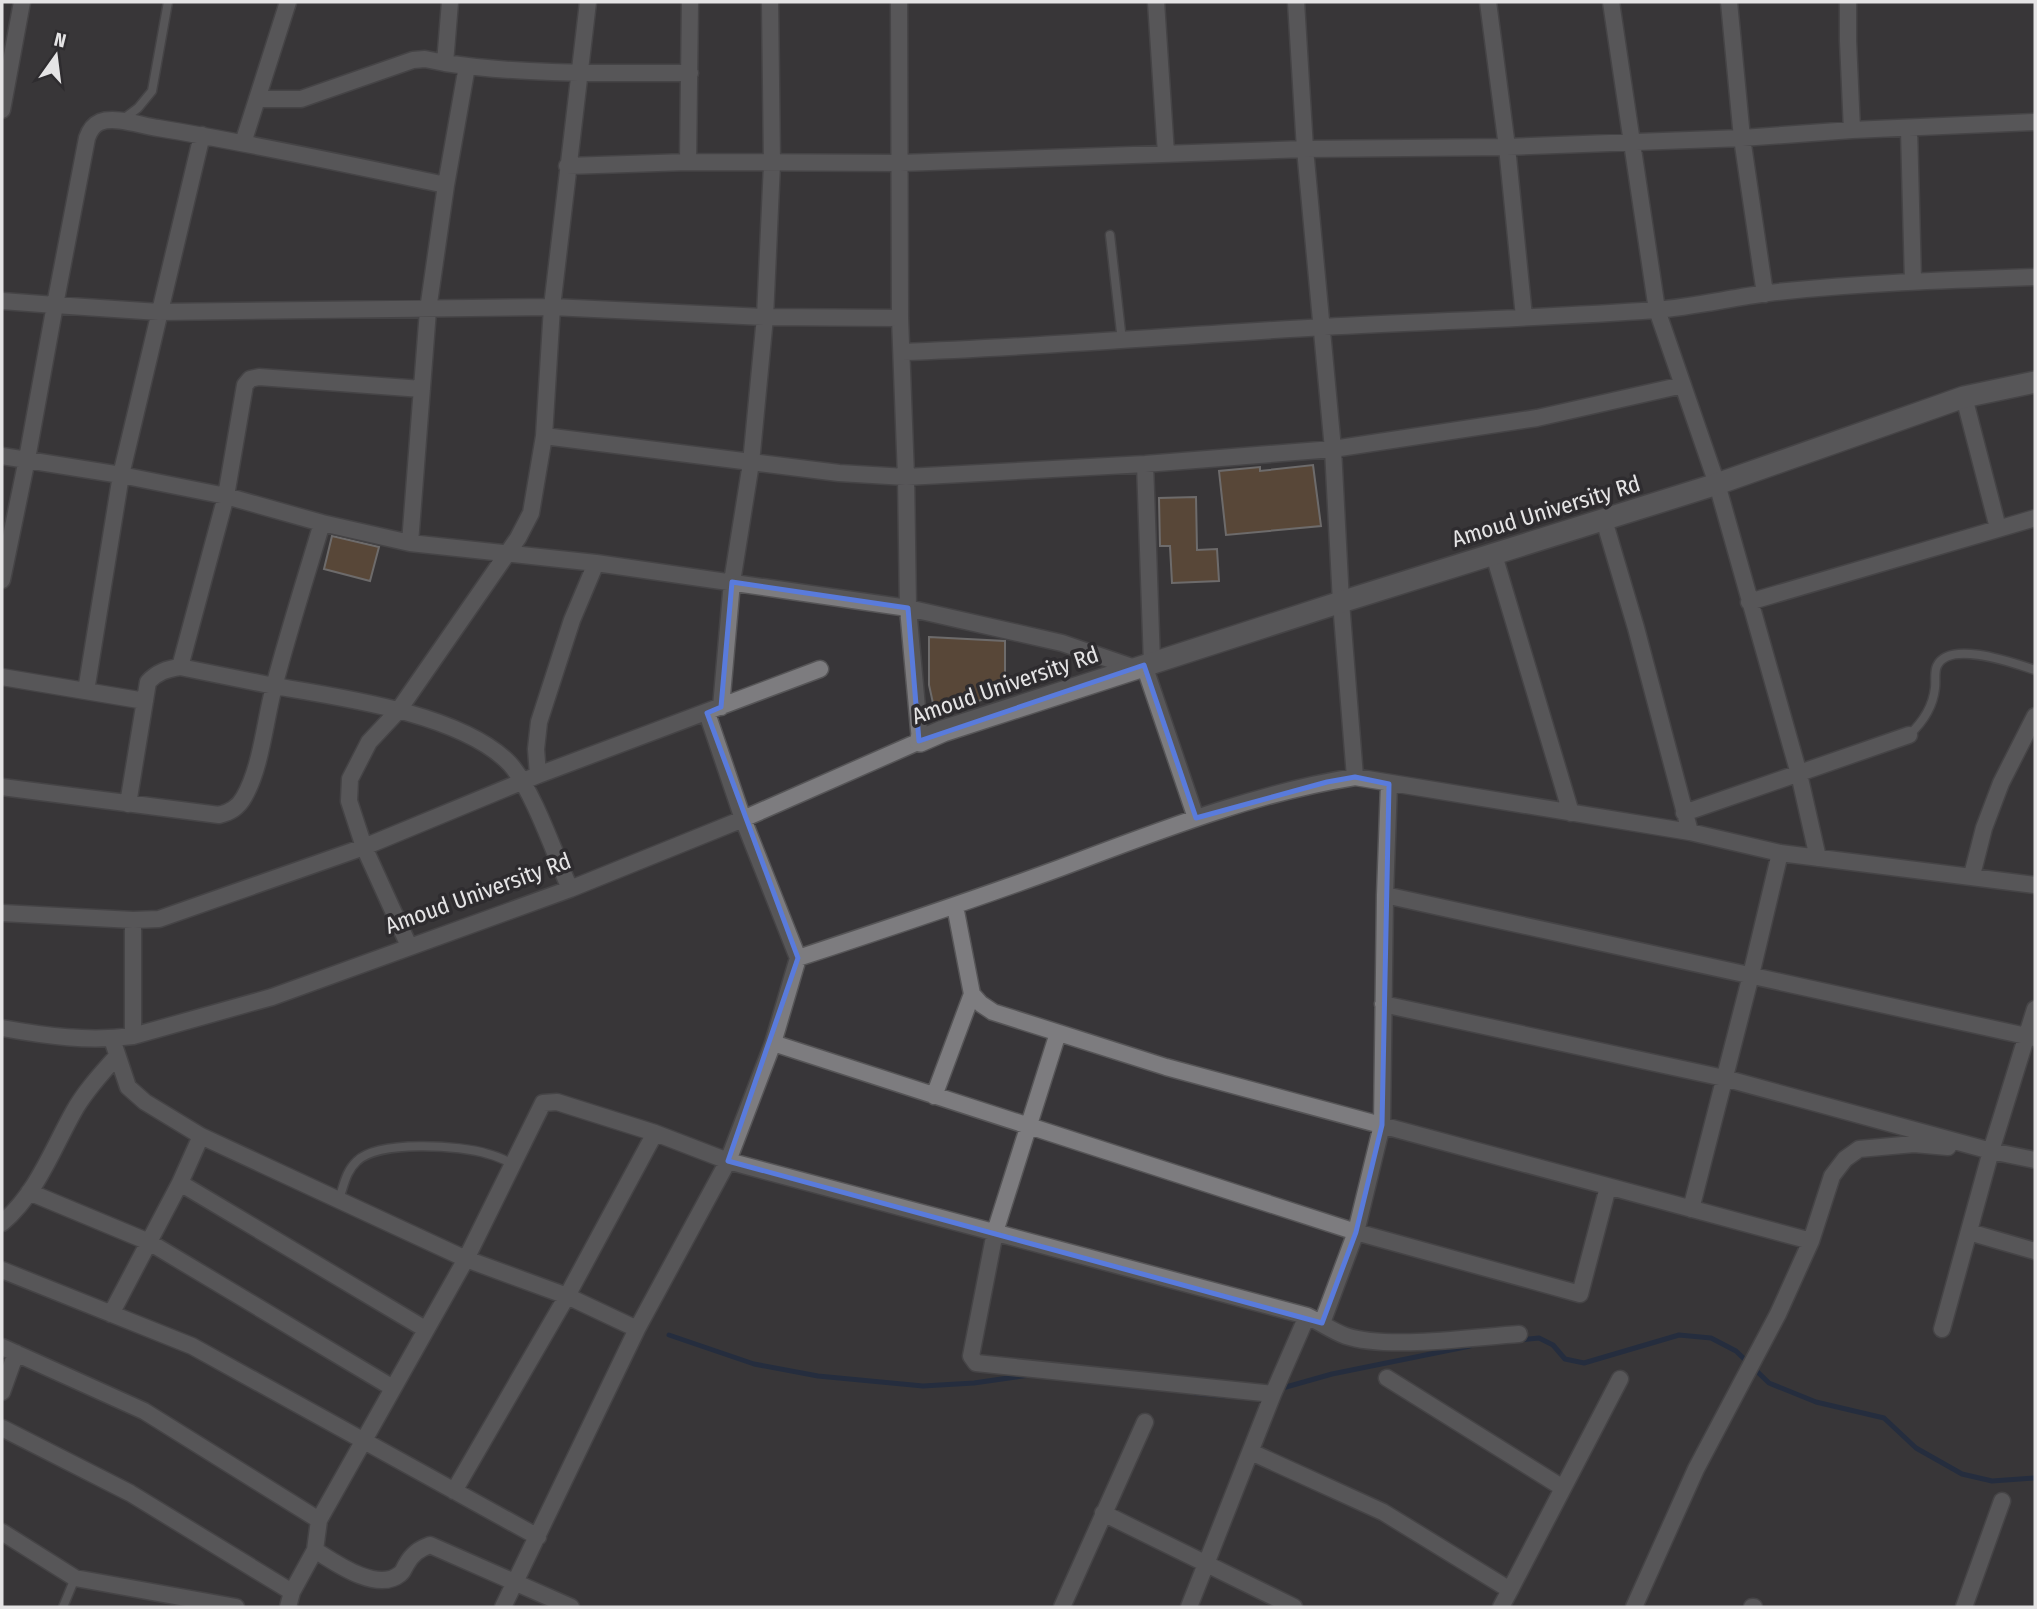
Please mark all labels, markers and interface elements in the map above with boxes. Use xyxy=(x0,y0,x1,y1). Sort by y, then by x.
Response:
north arrow xyxy=(21,21,91,91)
text: N xyxy=(52,27,68,53)
street label: Amoud University Rd xyxy=(1448,469,1644,553)
street label: Amoud University Rd xyxy=(908,640,1102,730)
street label: Amoud University Rd xyxy=(381,846,575,940)

